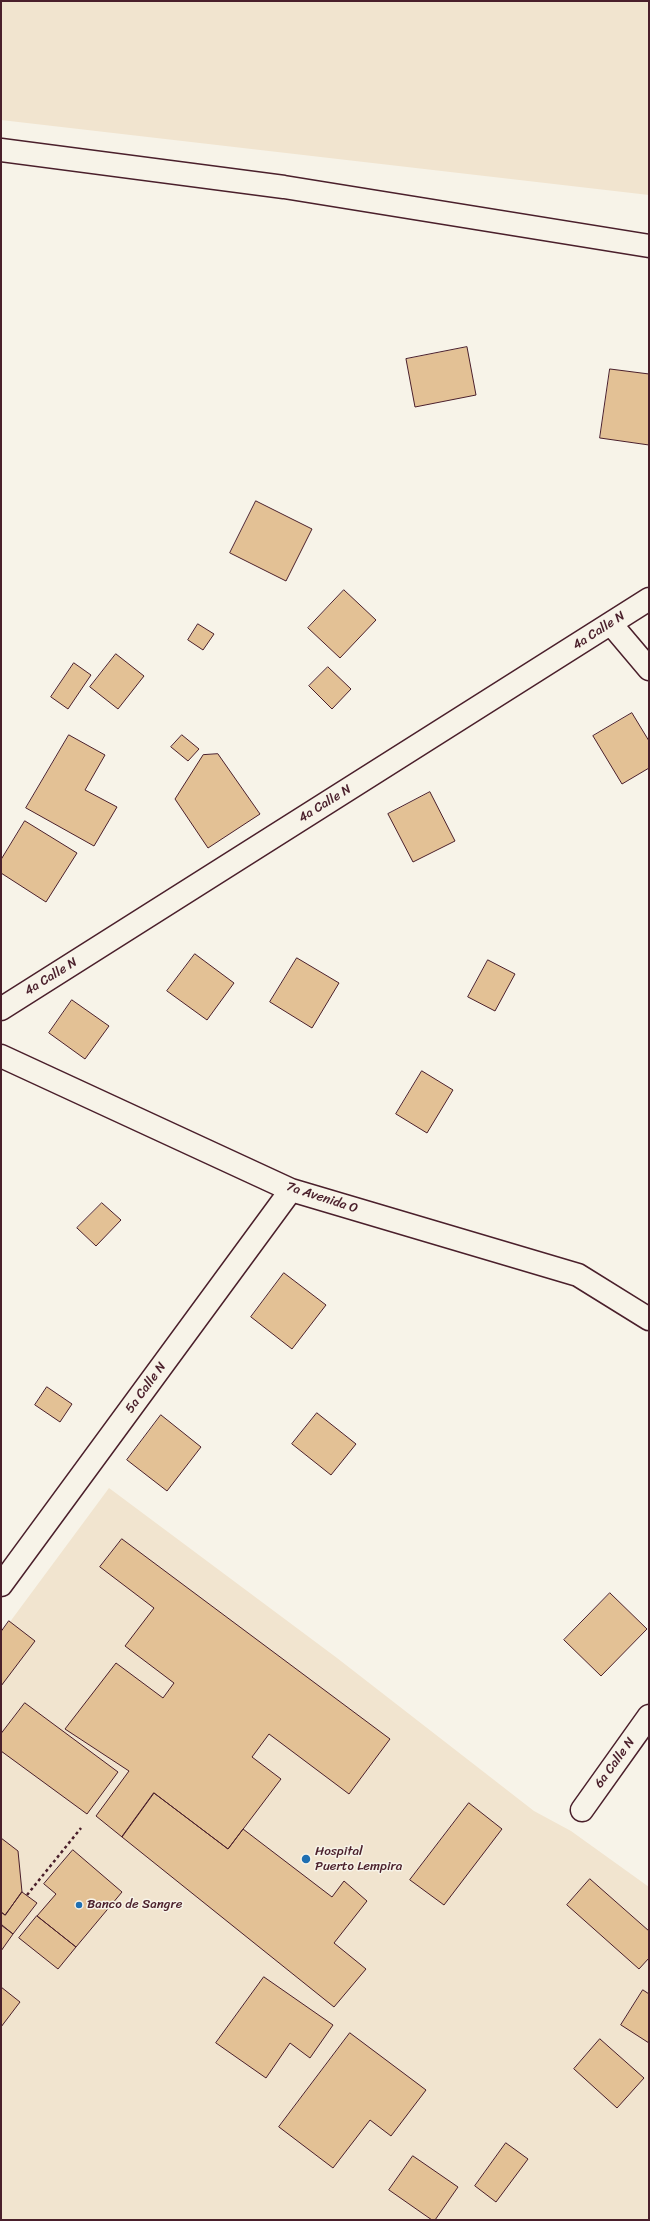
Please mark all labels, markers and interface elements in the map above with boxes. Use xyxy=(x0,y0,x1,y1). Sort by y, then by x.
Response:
street label: 4a Calle N xyxy=(570,608,628,654)
street label: 4a Calle N xyxy=(296,782,354,826)
street label: 4a Calle N xyxy=(22,955,80,999)
street label: 7a Avenida O xyxy=(284,1179,360,1217)
street label: 5a Calle N xyxy=(122,1360,170,1416)
street label: 6a Calle N xyxy=(592,1735,638,1791)
place label: Hospital Puerto Lempira xyxy=(315,1844,402,1875)
marker: Hospital Puerto Lempira xyxy=(300,1853,312,1865)
place label: Banco de Sangre xyxy=(87,1897,182,1913)
marker: Banco de Sangre xyxy=(74,1900,84,1910)

